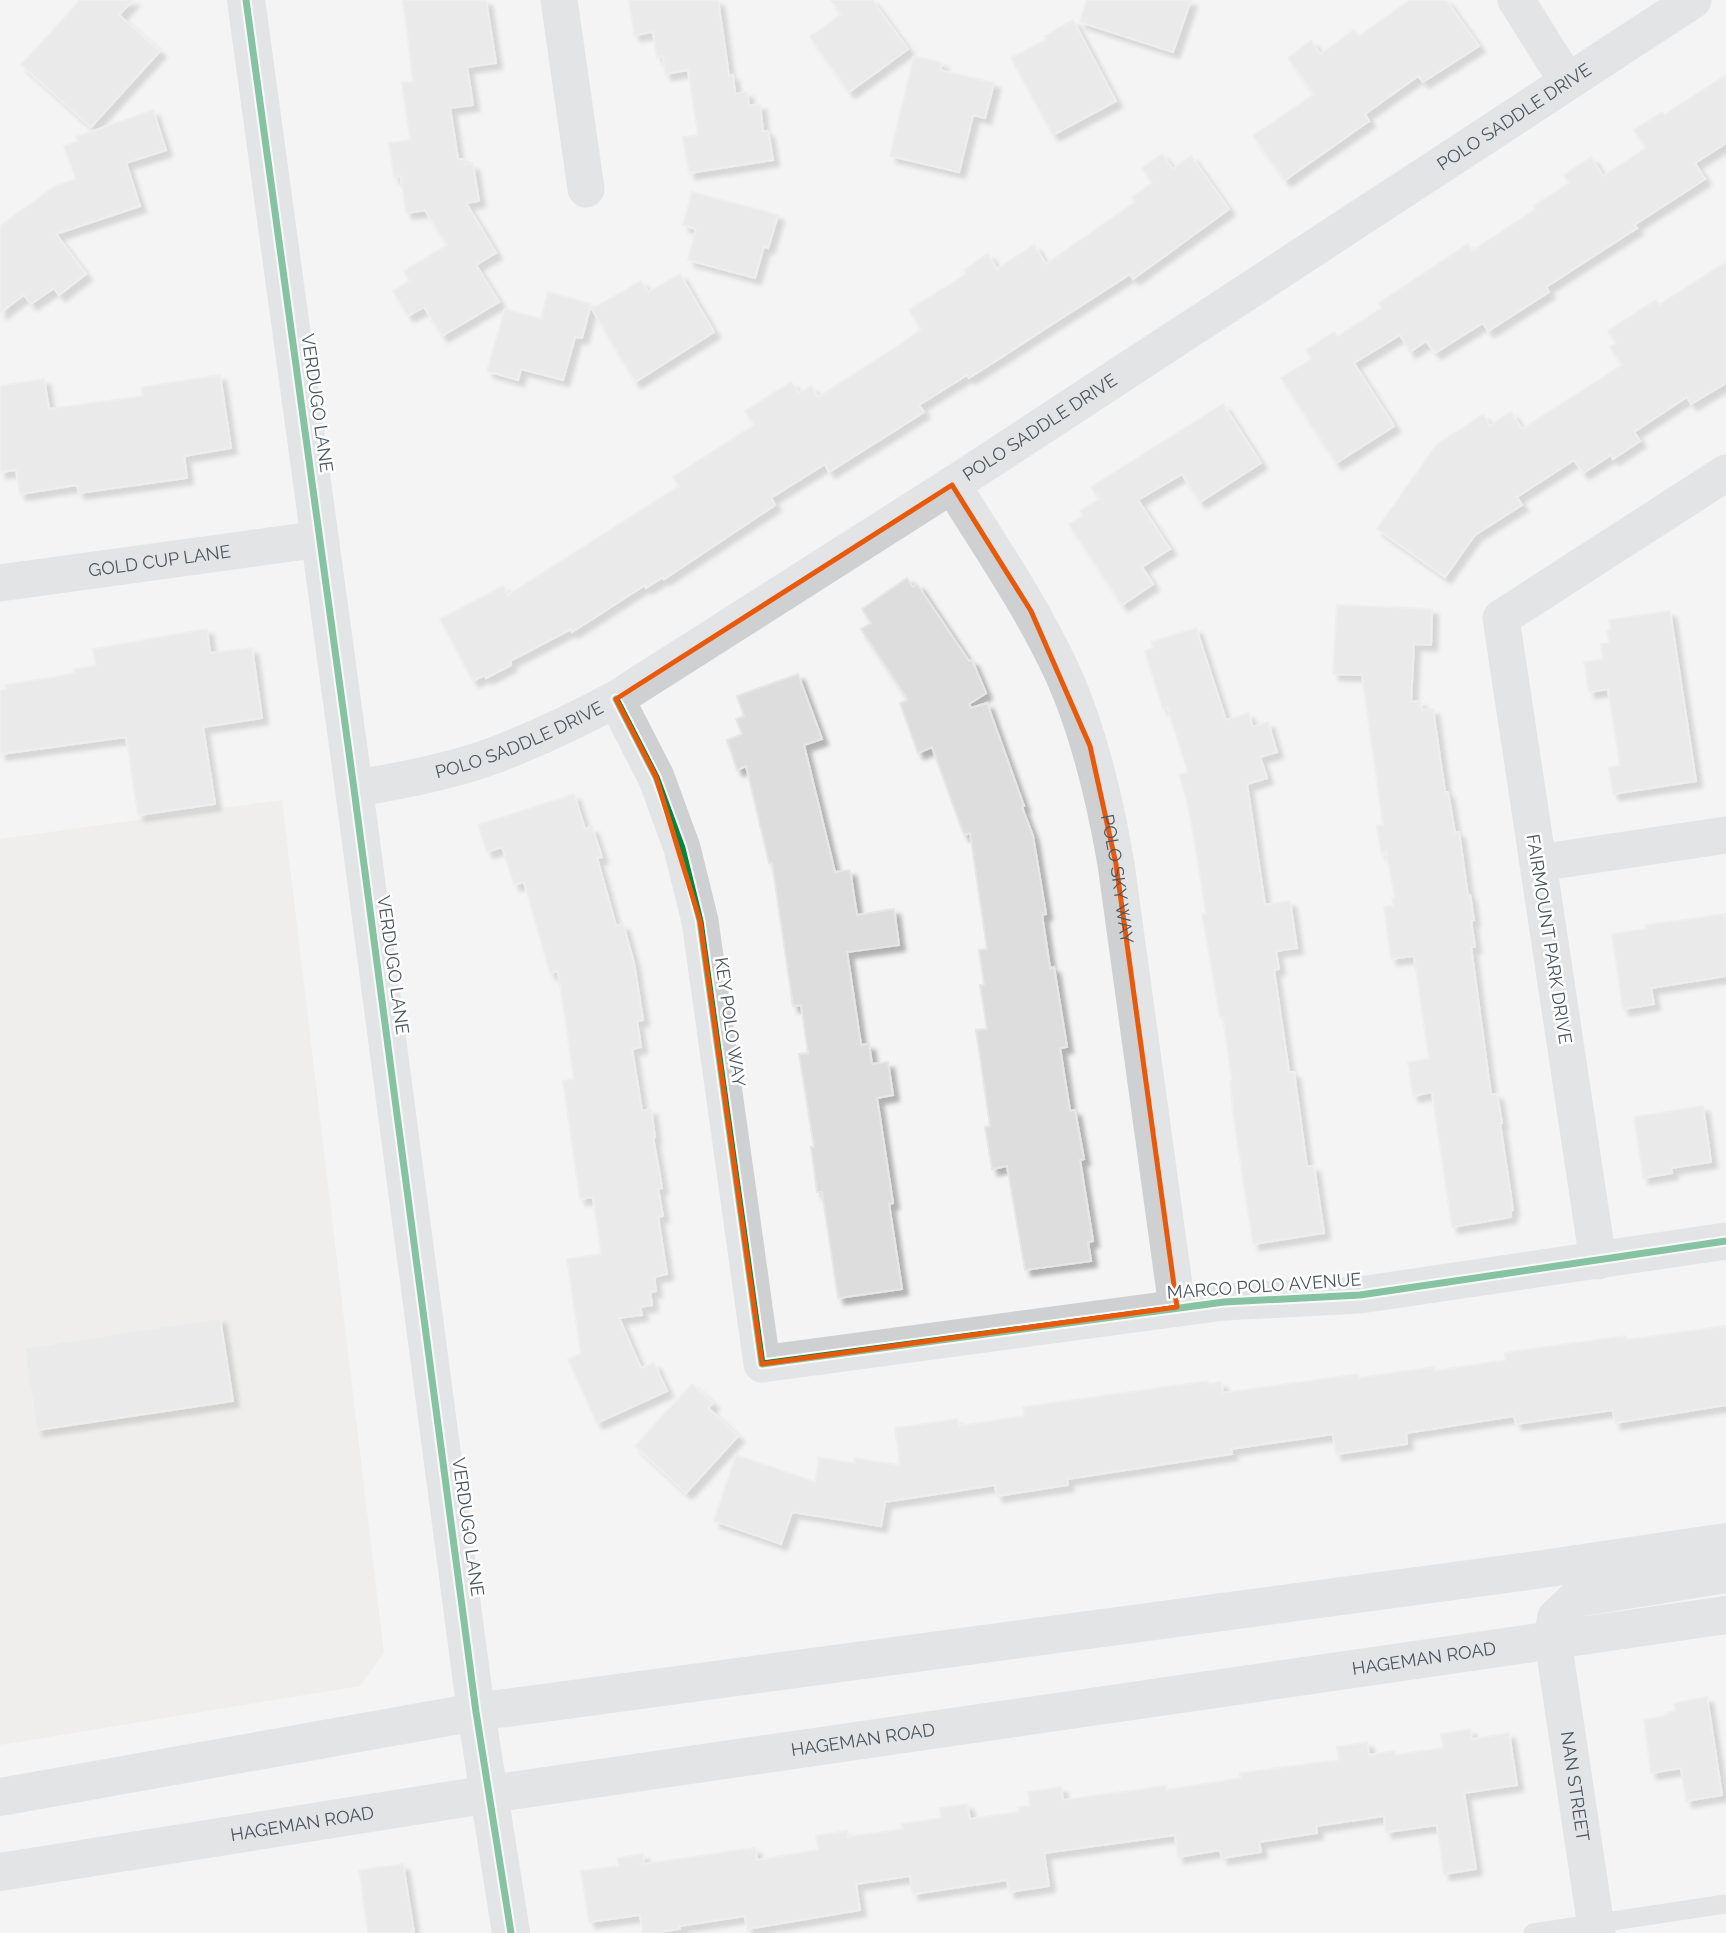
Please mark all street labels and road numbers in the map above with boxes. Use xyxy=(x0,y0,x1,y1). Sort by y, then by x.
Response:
street label: POLO SADDLE DRIVE xyxy=(1433,59,1595,175)
street label: VERDUGO LANE xyxy=(297,332,338,474)
street label: POLO SADDLE DRIVE xyxy=(959,369,1121,485)
street label: GOLD CUP LANE xyxy=(87,540,232,581)
street label: POLO SADDLE DRIVE xyxy=(433,697,607,782)
street label: POLO SKY WAY xyxy=(1097,812,1138,945)
street label: FAIRMOUNT PARK DRIVE xyxy=(1523,832,1576,1045)
street label: VERDUGO LANE xyxy=(373,894,414,1036)
street label: KEY POLO WAY xyxy=(711,956,750,1088)
street label: MARCO POLO AVENUE xyxy=(1166,1268,1362,1303)
street label: VERDUGO LANE xyxy=(448,1456,489,1598)
street label: HAGEMAN ROAD xyxy=(1351,1637,1497,1679)
street label: HAGEMAN ROAD xyxy=(790,1719,936,1760)
street label: NAN STREET xyxy=(1557,1730,1594,1843)
street label: HAGEMAN ROAD xyxy=(229,1802,376,1845)

